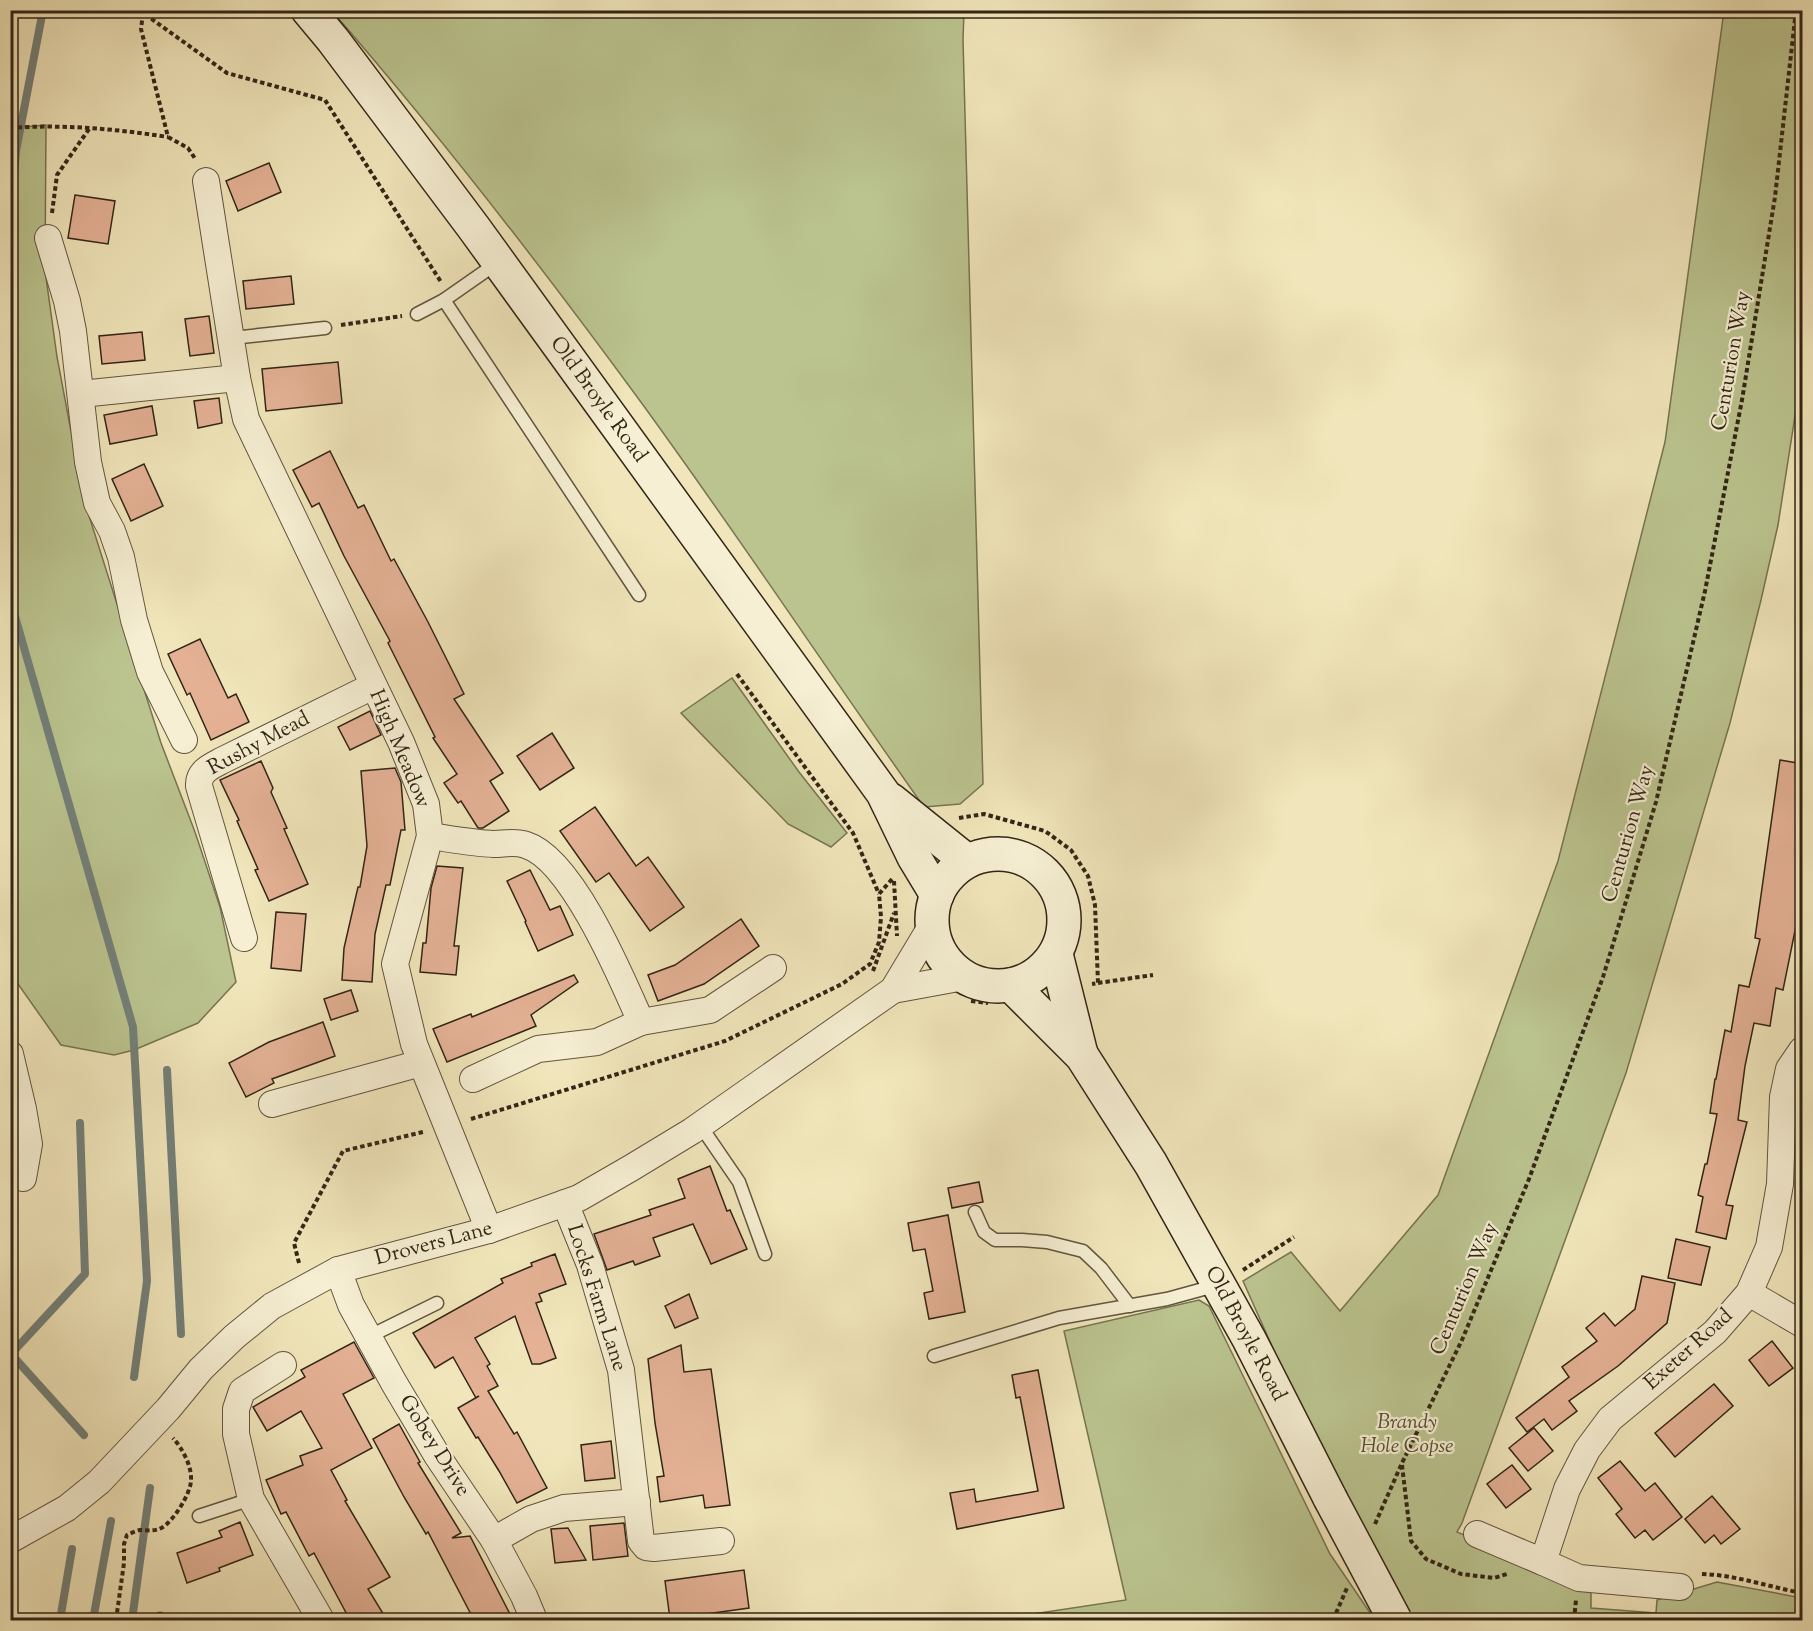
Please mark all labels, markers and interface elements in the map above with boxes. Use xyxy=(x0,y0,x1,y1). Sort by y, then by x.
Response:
street label: Centurion Way xyxy=(1705,288,1759,433)
street label: Old Broyle Road xyxy=(542,331,654,469)
street label: High Meadow xyxy=(361,685,438,813)
street label: Rushy Mead xyxy=(203,704,316,784)
street label: Centurion Way xyxy=(1595,761,1663,906)
street label: Drovers Lane xyxy=(372,1214,496,1274)
street label: Centurion Way xyxy=(1424,1217,1507,1360)
street label: Locks Farm Lane xyxy=(558,1221,634,1375)
street label: Old Broyle Road xyxy=(1197,1261,1293,1407)
street label: Exeter Road xyxy=(1638,1302,1740,1398)
street label: Gobey Drive xyxy=(391,1389,477,1503)
park label: Brandy Hole Copse xyxy=(1360,1408,1454,1462)

